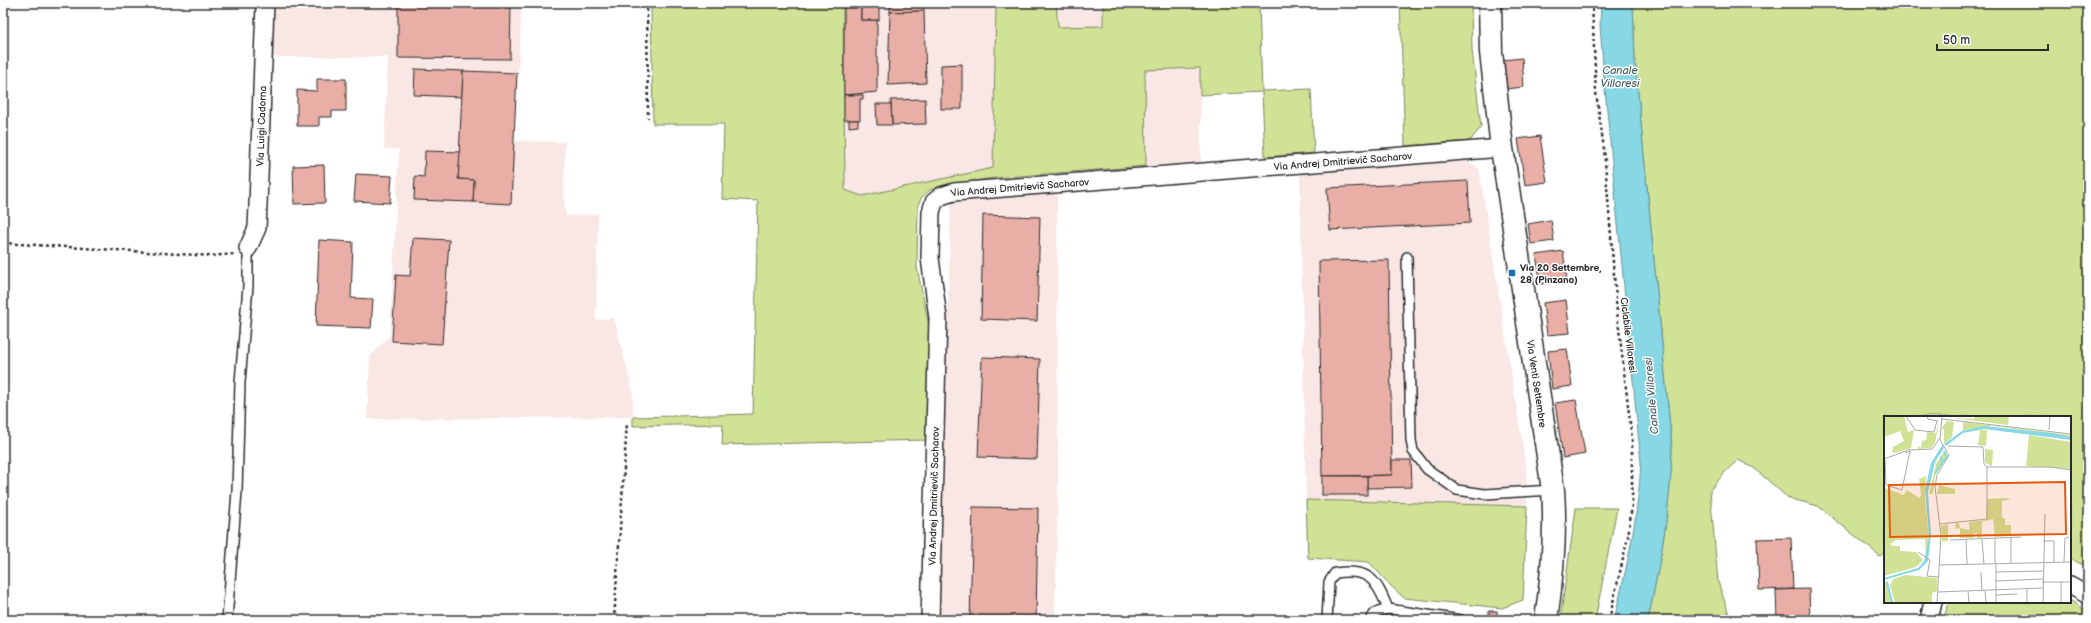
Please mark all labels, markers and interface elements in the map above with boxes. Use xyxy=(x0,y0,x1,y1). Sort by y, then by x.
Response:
scale bar xyxy=(1937,26,2048,52)
text: 50 m xyxy=(1943,33,1970,48)
water label: Canale Villoresi xyxy=(1601,64,1640,90)
street label: Via Luigi Cadorna xyxy=(254,85,269,167)
street label: Via Andrej Dmitrievič Sacharov xyxy=(1273,150,1413,173)
street label: Via Andrej Dmitrievič Sacharov xyxy=(949,176,1090,200)
place label: Via 20 Settembre, 28 (Pinzano) xyxy=(1520,262,1602,286)
marker: Via 20 Settembre, 28 (Pinzano) xyxy=(1507,268,1517,278)
street label: Ciclabile Villoresi xyxy=(1617,297,1639,374)
street label: Via Venti Settembre xyxy=(1524,339,1549,429)
water label: Canale Villoresi xyxy=(1642,357,1661,435)
inset map xyxy=(1884,416,2071,603)
street label: Via Andrej Dmitrievič Sacharov xyxy=(926,426,942,566)

